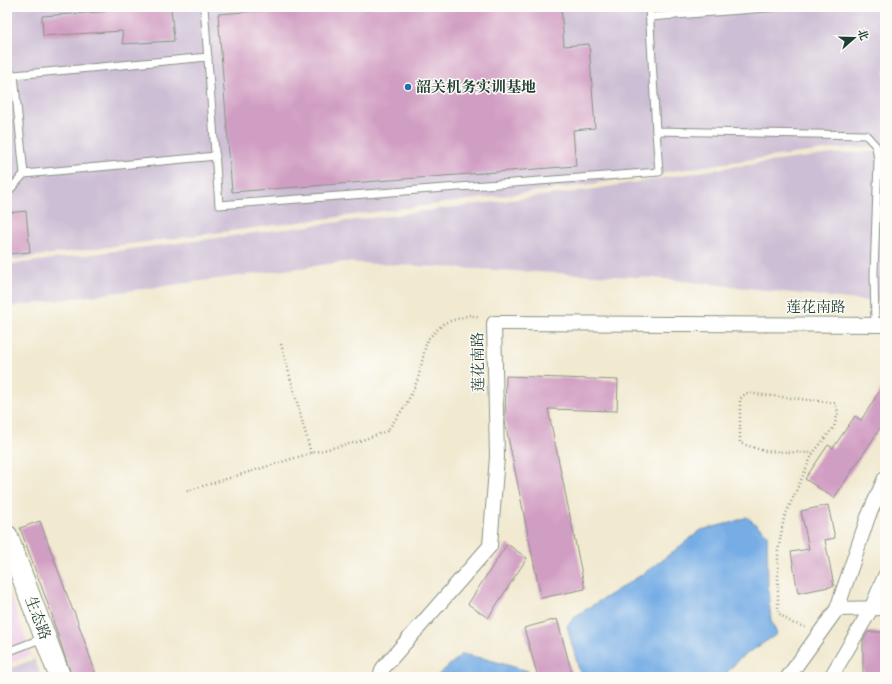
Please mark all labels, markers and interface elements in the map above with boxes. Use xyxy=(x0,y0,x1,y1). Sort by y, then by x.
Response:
north arrow xyxy=(834,18,874,58)
text: 北 xyxy=(853,27,871,43)
place label: 韶关机务实训基地 xyxy=(416,78,536,99)
marker: 韶关机务实训基地 xyxy=(403,82,413,92)
street label: 莲花南路 xyxy=(786,298,846,319)
street label: 莲花南路 xyxy=(468,332,491,392)
street label: 生态路 xyxy=(19,594,54,643)

